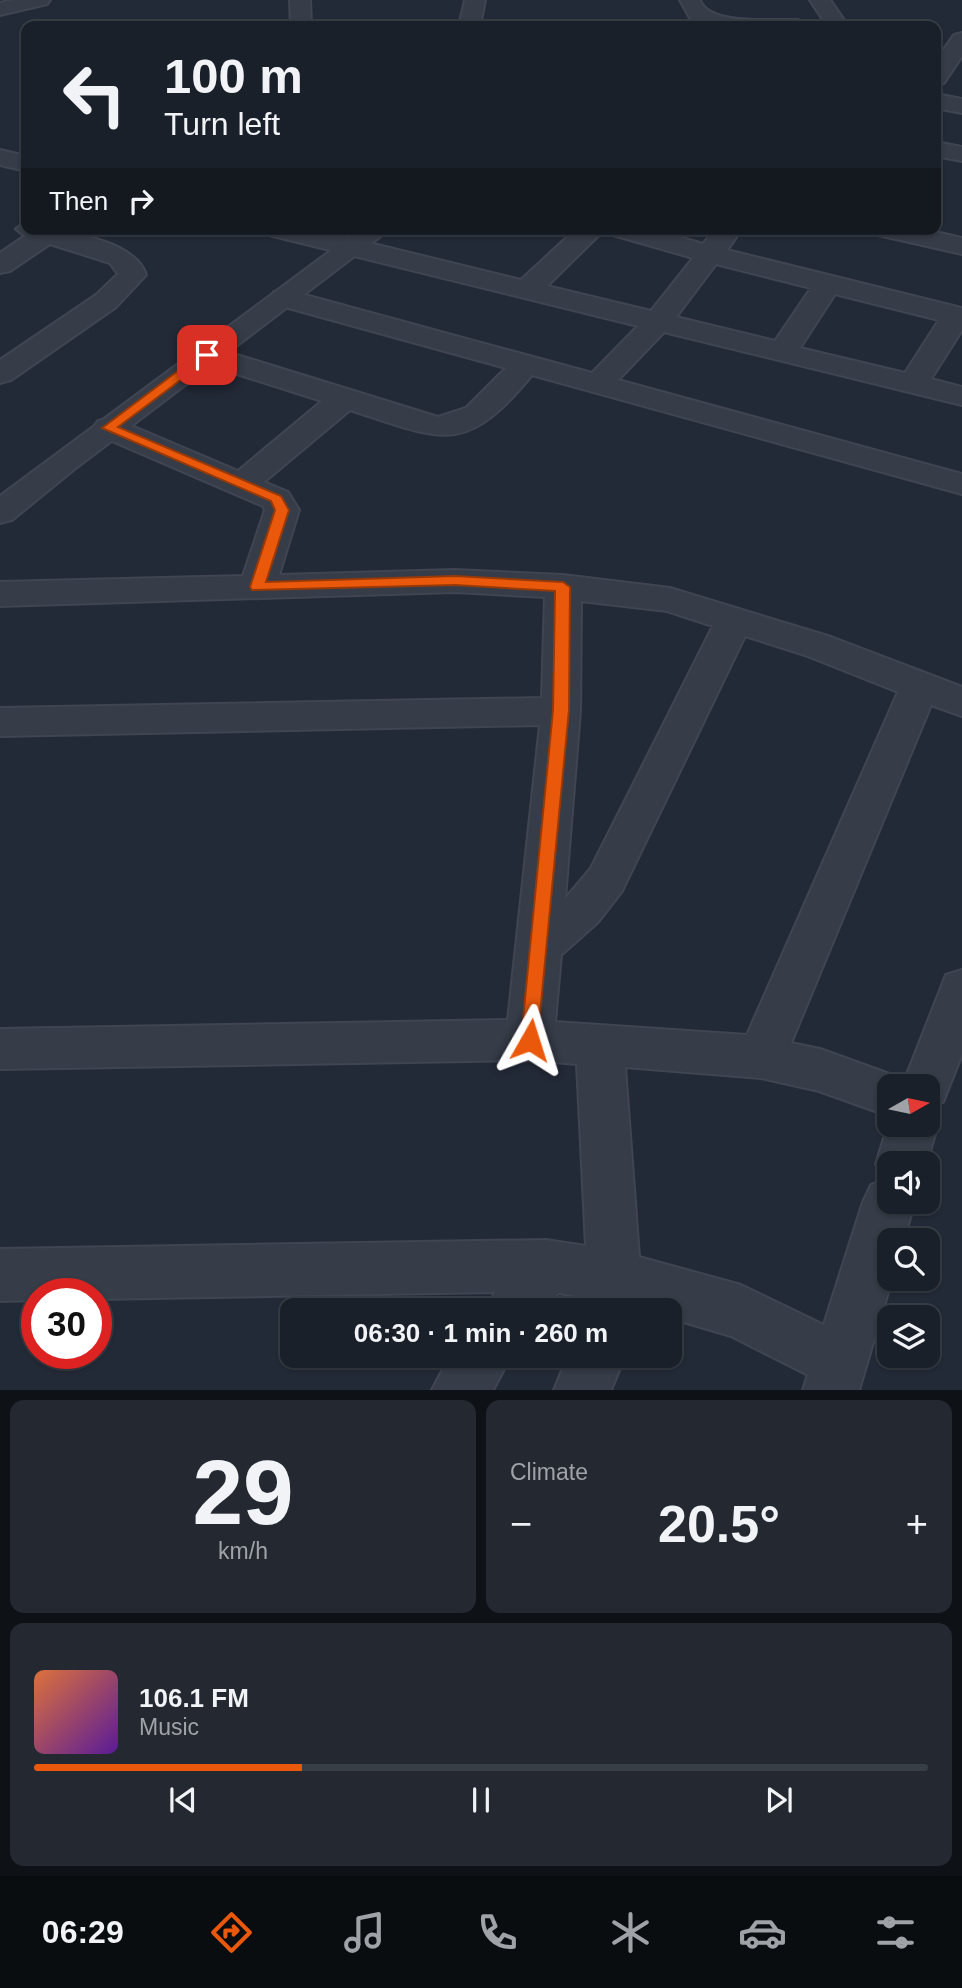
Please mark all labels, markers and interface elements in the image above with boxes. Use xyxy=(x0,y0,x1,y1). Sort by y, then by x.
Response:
icon: left xyxy=(49,49,140,140)
text: 100 m xyxy=(164,49,303,103)
text: Turn left xyxy=(164,106,280,142)
icon: right xyxy=(122,182,160,220)
text: Then xyxy=(49,186,108,216)
pin xyxy=(177,325,237,385)
icon: arrive xyxy=(188,336,226,374)
position arrow xyxy=(493,1003,567,1077)
north arrow xyxy=(877,1074,940,1138)
map controls xyxy=(877,1074,940,1368)
button: sound xyxy=(877,1151,940,1214)
button: search xyxy=(877,1228,940,1291)
speed limit sign: 30 xyxy=(21,1278,112,1369)
button: layers xyxy=(877,1305,940,1368)
text: 06:30 · 1 min · 260 m xyxy=(354,1318,608,1348)
text: 29 xyxy=(192,1442,294,1543)
text: Climate xyxy=(510,1459,588,1485)
text: 20.5° xyxy=(658,1495,780,1553)
text: − xyxy=(510,1503,532,1545)
text: + xyxy=(906,1503,928,1545)
text: km/h xyxy=(218,1538,268,1564)
text: 106.1 FM xyxy=(139,1683,249,1713)
text: Music xyxy=(139,1714,199,1740)
icon: previous xyxy=(164,1781,202,1819)
icon: pause xyxy=(462,1781,500,1819)
icon: next xyxy=(760,1781,798,1819)
icon: directions xyxy=(207,1908,256,1957)
icon: music xyxy=(340,1908,389,1957)
icon: phone xyxy=(473,1908,522,1957)
icon: climate xyxy=(606,1908,655,1957)
icon: car xyxy=(738,1908,787,1957)
icon: filters xyxy=(871,1908,920,1957)
text: 06:29 xyxy=(42,1914,124,1950)

